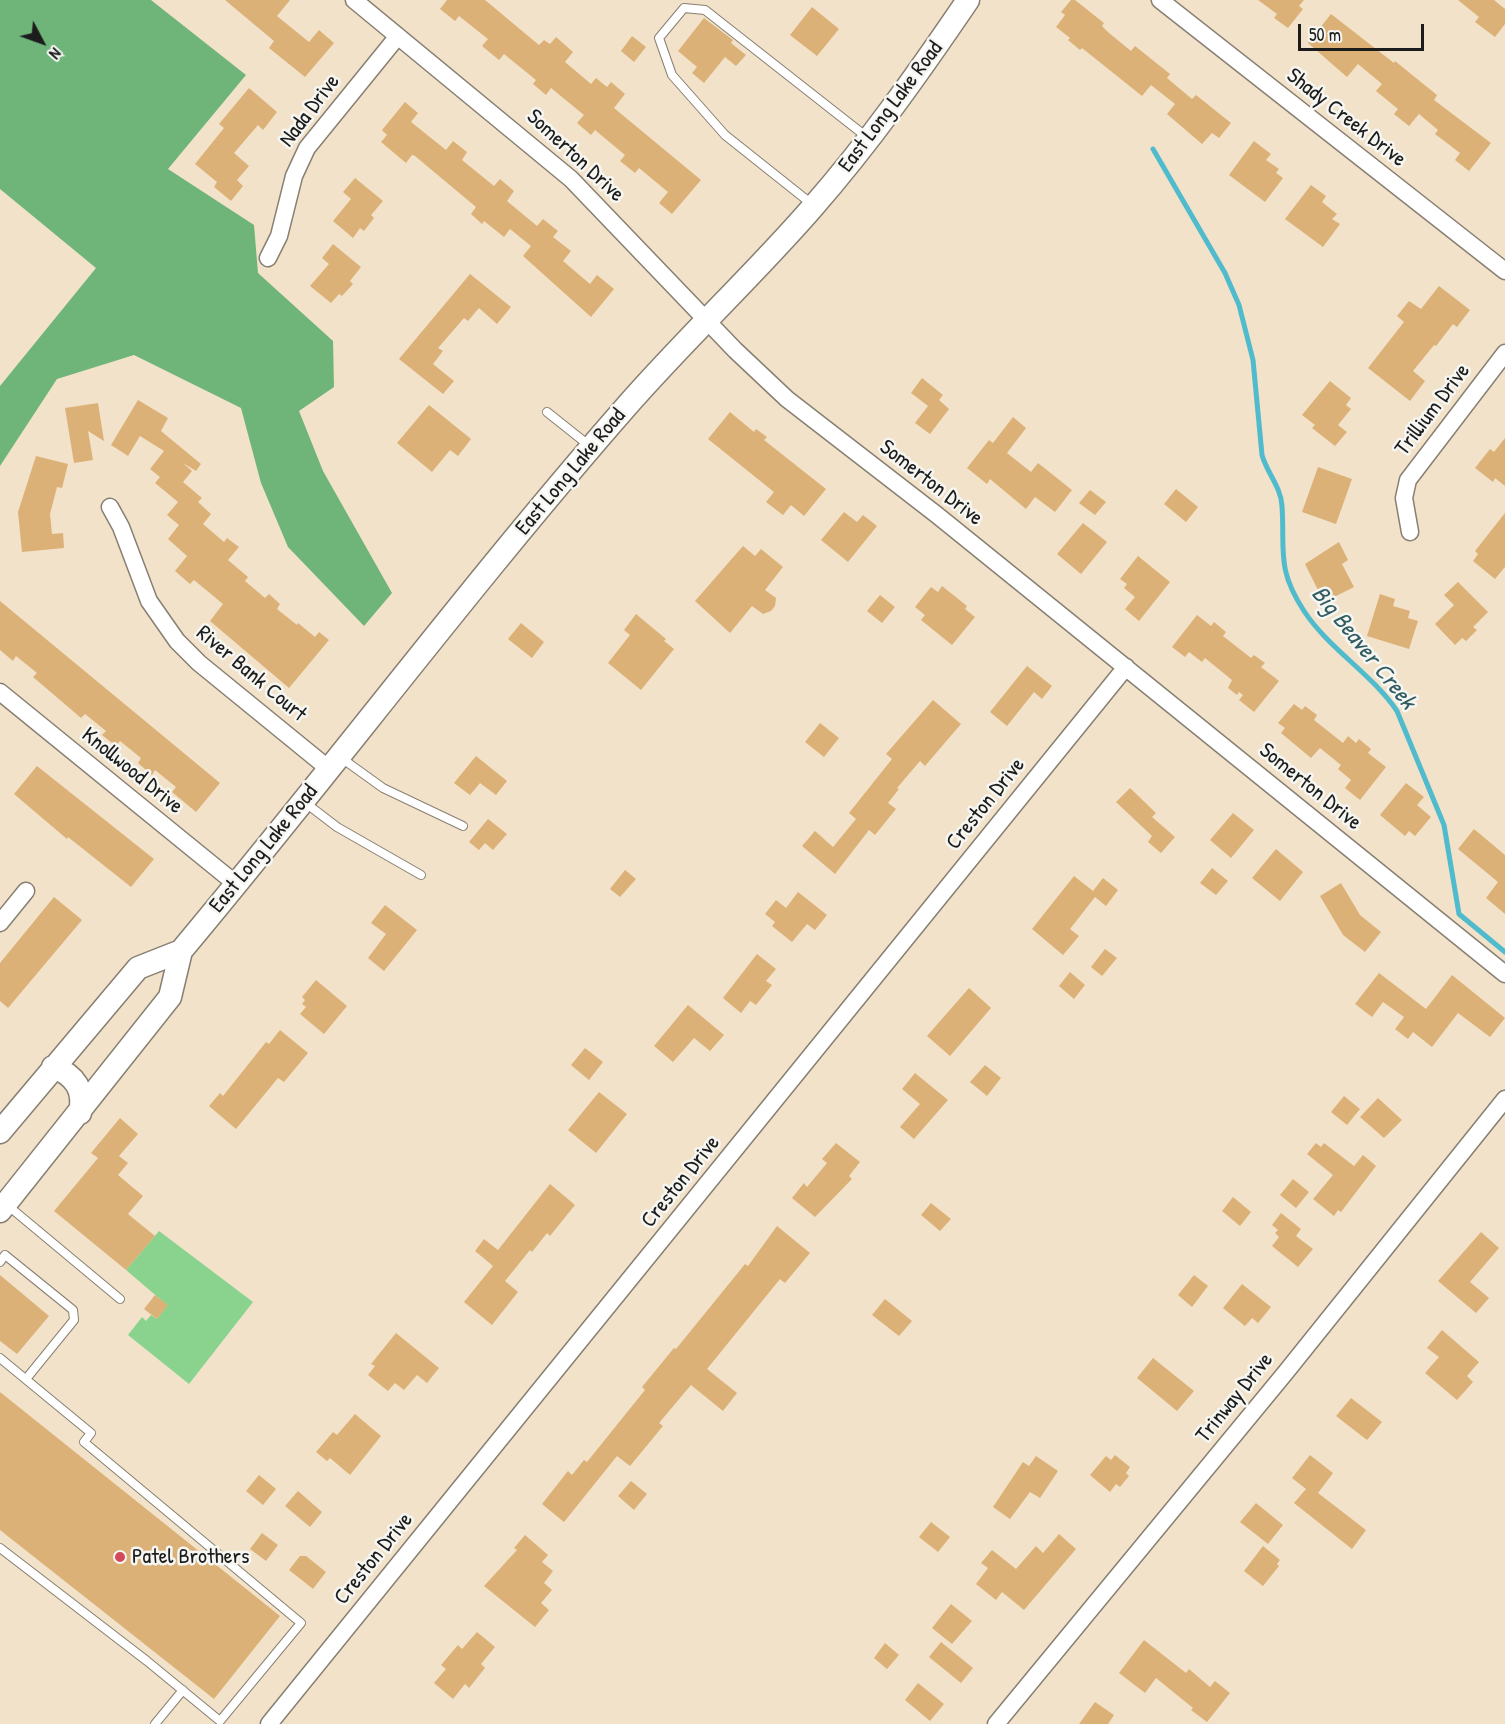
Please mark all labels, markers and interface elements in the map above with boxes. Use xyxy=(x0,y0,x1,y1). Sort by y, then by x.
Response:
north arrow xyxy=(12,12,72,72)
scale bar xyxy=(1301,12,1427,50)
text: 50 m xyxy=(1309,22,1341,47)
street label: East Long Lake Road xyxy=(833,36,949,178)
text: N xyxy=(44,43,67,64)
street label: Shady Creek Drive xyxy=(1281,63,1411,173)
street label: Nada Drive xyxy=(274,70,346,152)
street label: Somerton Drive xyxy=(521,104,629,208)
street label: Trillium Drive xyxy=(1390,359,1476,461)
street label: East Long Lake Road xyxy=(510,403,632,541)
street label: Somerton Drive xyxy=(874,434,988,532)
water label: Big Beaver Creek xyxy=(1305,581,1421,715)
street label: River Bank Court xyxy=(191,620,311,728)
street label: Knollwood Drive xyxy=(76,722,188,820)
street label: Somerton Drive xyxy=(1254,738,1366,836)
street label: Creston Drive xyxy=(941,753,1031,855)
street label: East Long Lake Road xyxy=(204,780,324,918)
street label: Creston Drive xyxy=(636,1131,726,1233)
street label: Trinway Drive xyxy=(1191,1348,1279,1448)
street label: Creston Drive xyxy=(329,1508,419,1610)
place label: Patel Brothers xyxy=(132,1544,249,1570)
marker: Patel Brothers xyxy=(113,1550,127,1564)

